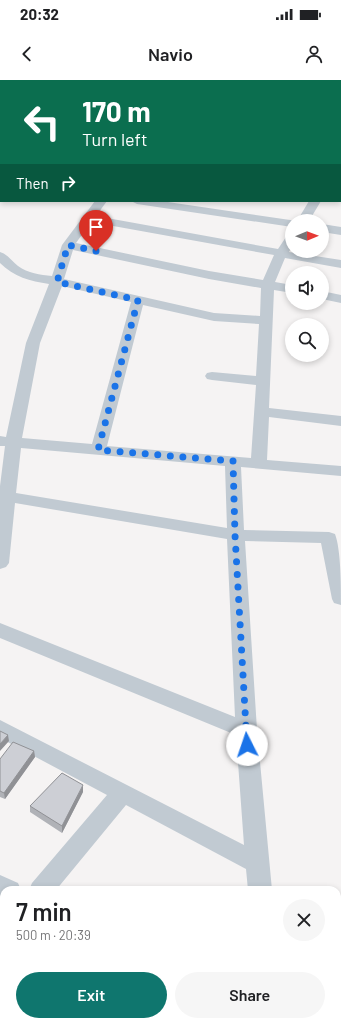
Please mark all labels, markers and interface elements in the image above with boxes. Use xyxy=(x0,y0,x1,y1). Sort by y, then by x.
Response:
text: 20:32 xyxy=(20,5,59,23)
icon: back xyxy=(16,43,38,65)
text: Navio xyxy=(148,43,193,65)
icon: person xyxy=(303,43,325,65)
text: 170 m xyxy=(82,94,151,128)
icon: left xyxy=(16,96,68,148)
text: Turn left xyxy=(82,128,148,150)
icon: right xyxy=(57,172,79,194)
text: Then xyxy=(16,174,49,192)
pin xyxy=(79,210,113,251)
north arrow xyxy=(285,214,329,258)
map controls xyxy=(285,214,329,362)
icon: arrive xyxy=(85,216,107,238)
button: sound xyxy=(285,266,329,310)
button: search xyxy=(285,318,329,362)
position arrow xyxy=(226,724,268,766)
text: 7 min xyxy=(16,897,72,926)
button: close xyxy=(283,899,325,941)
text: 500 m · 20:39 xyxy=(16,927,91,943)
button: Exit xyxy=(16,972,167,1018)
button: Share xyxy=(175,972,325,1018)

